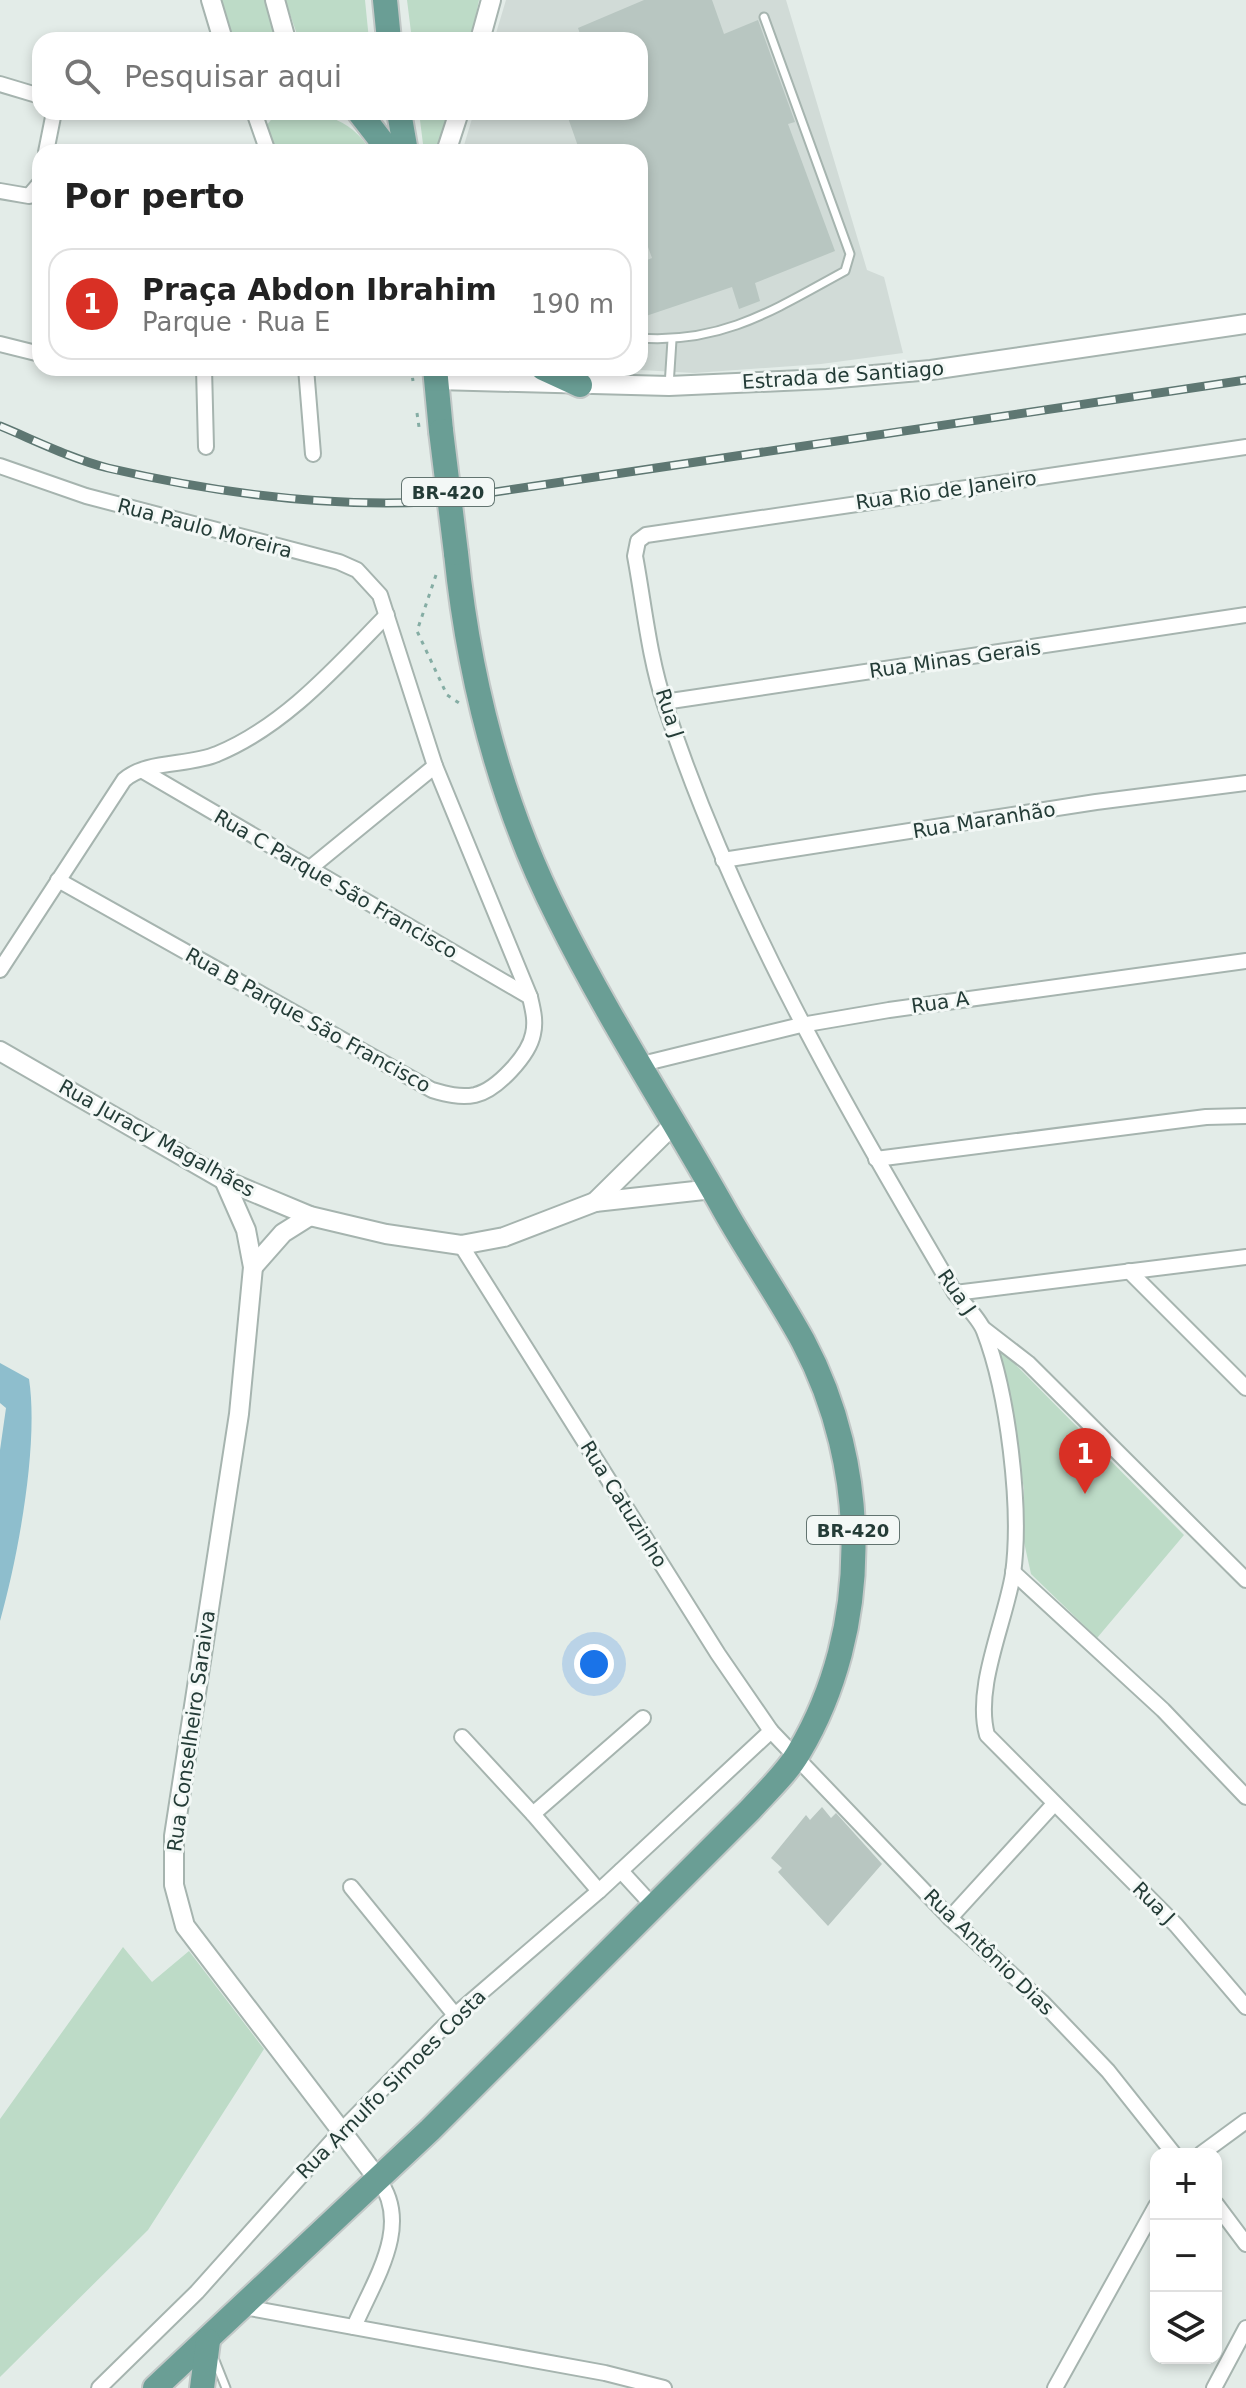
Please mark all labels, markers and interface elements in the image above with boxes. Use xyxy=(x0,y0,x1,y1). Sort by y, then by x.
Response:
search box xyxy=(32,32,648,120)
icon: search xyxy=(60,54,104,98)
text: Pesquisar aqui xyxy=(124,59,342,94)
text: Por perto xyxy=(64,176,245,216)
text: Praça Abdon Ibrahim xyxy=(142,272,497,307)
text: 1 xyxy=(83,289,101,319)
text: 190 m xyxy=(531,289,614,319)
text: Parque · Rua E xyxy=(142,307,330,337)
street label: Estrada de Santiago xyxy=(741,356,945,394)
street label: Rua Rio de Janeiro xyxy=(854,465,1038,515)
road number: BR-420 xyxy=(402,478,494,506)
street label: Rua Paulo Moreira xyxy=(115,493,295,563)
street label: Rua Minas Gerais xyxy=(868,635,1042,683)
street label: Rua J xyxy=(651,685,689,741)
street label: Rua Maranhão xyxy=(911,797,1057,843)
street label: Rua C Parque São Francisco xyxy=(210,804,462,964)
street label: Rua B Parque São Francisco xyxy=(181,942,435,1098)
street label: Rua A xyxy=(910,986,971,1018)
street label: Rua Juracy Magalhães xyxy=(55,1074,259,1202)
street label: Rua J xyxy=(933,1265,981,1319)
pin: 1 xyxy=(1059,1428,1111,1494)
street label: Rua Catuzinho xyxy=(575,1436,673,1572)
road number: BR-420 xyxy=(807,1516,899,1544)
street label: Rua Conselheiro Saraiva xyxy=(162,1609,220,1853)
your location xyxy=(574,1644,614,1684)
street label: Rua J xyxy=(1128,1877,1180,1929)
street label: Rua Antônio Dias xyxy=(919,1884,1059,2020)
street label: Rua Arnulfo Simoes Costa xyxy=(291,1984,491,2184)
map controls xyxy=(1150,2148,1222,2364)
button: + xyxy=(1150,2148,1222,2220)
button: − xyxy=(1150,2220,1222,2292)
button: layers xyxy=(1150,2292,1222,2364)

